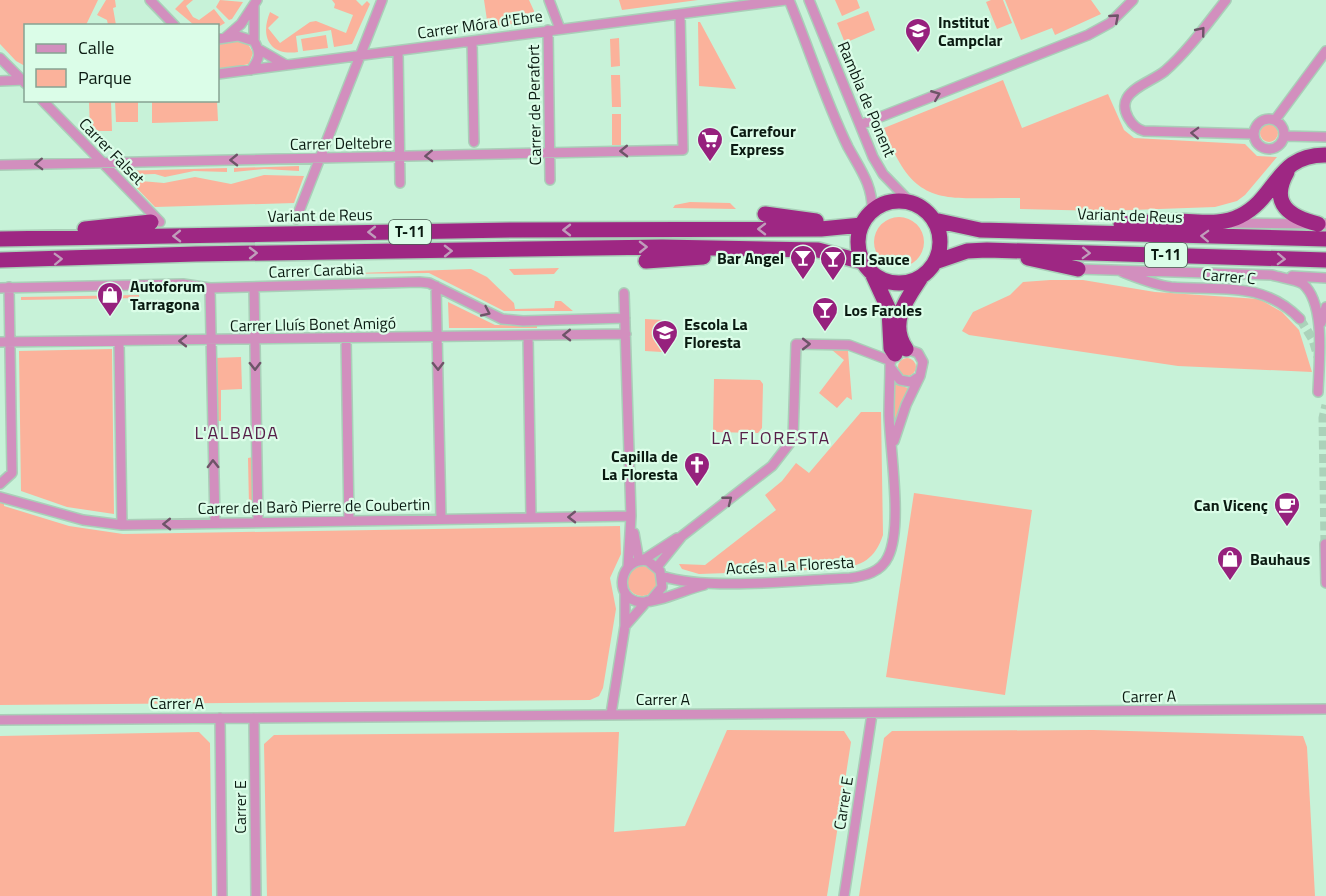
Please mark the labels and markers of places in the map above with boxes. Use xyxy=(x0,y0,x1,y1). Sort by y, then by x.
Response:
place label: Institut Campclar xyxy=(938,10,1003,52)
school or university icon: Institut Campclar xyxy=(903,16,933,54)
place label: Carrefour Express xyxy=(730,119,796,161)
supermarket icon: Carrefour Express xyxy=(695,125,725,163)
bar icon: Bar Angel xyxy=(788,243,818,281)
bar icon: El Sauce xyxy=(818,244,848,282)
place label: Bar Angel xyxy=(717,246,784,270)
place label: El Sauce xyxy=(852,247,910,271)
place label: Autoforum Tarragona xyxy=(130,274,205,316)
shop icon: Autoforum Tarragona xyxy=(95,280,125,318)
bar icon: Los Faroles xyxy=(810,295,840,333)
place label: Los Faroles xyxy=(844,298,922,322)
place label: Escola La Floresta xyxy=(684,312,748,354)
school or university icon: Escola La Floresta xyxy=(650,318,680,356)
place label: Capilla de La Floresta xyxy=(602,444,678,486)
church icon: Capilla de La Floresta xyxy=(682,450,712,488)
cafe icon: Can Vicenç xyxy=(1272,490,1302,528)
place label: Can Vicenç xyxy=(1194,493,1268,517)
shop icon: Bauhaus xyxy=(1215,544,1245,582)
place label: Bauhaus xyxy=(1250,547,1310,571)

